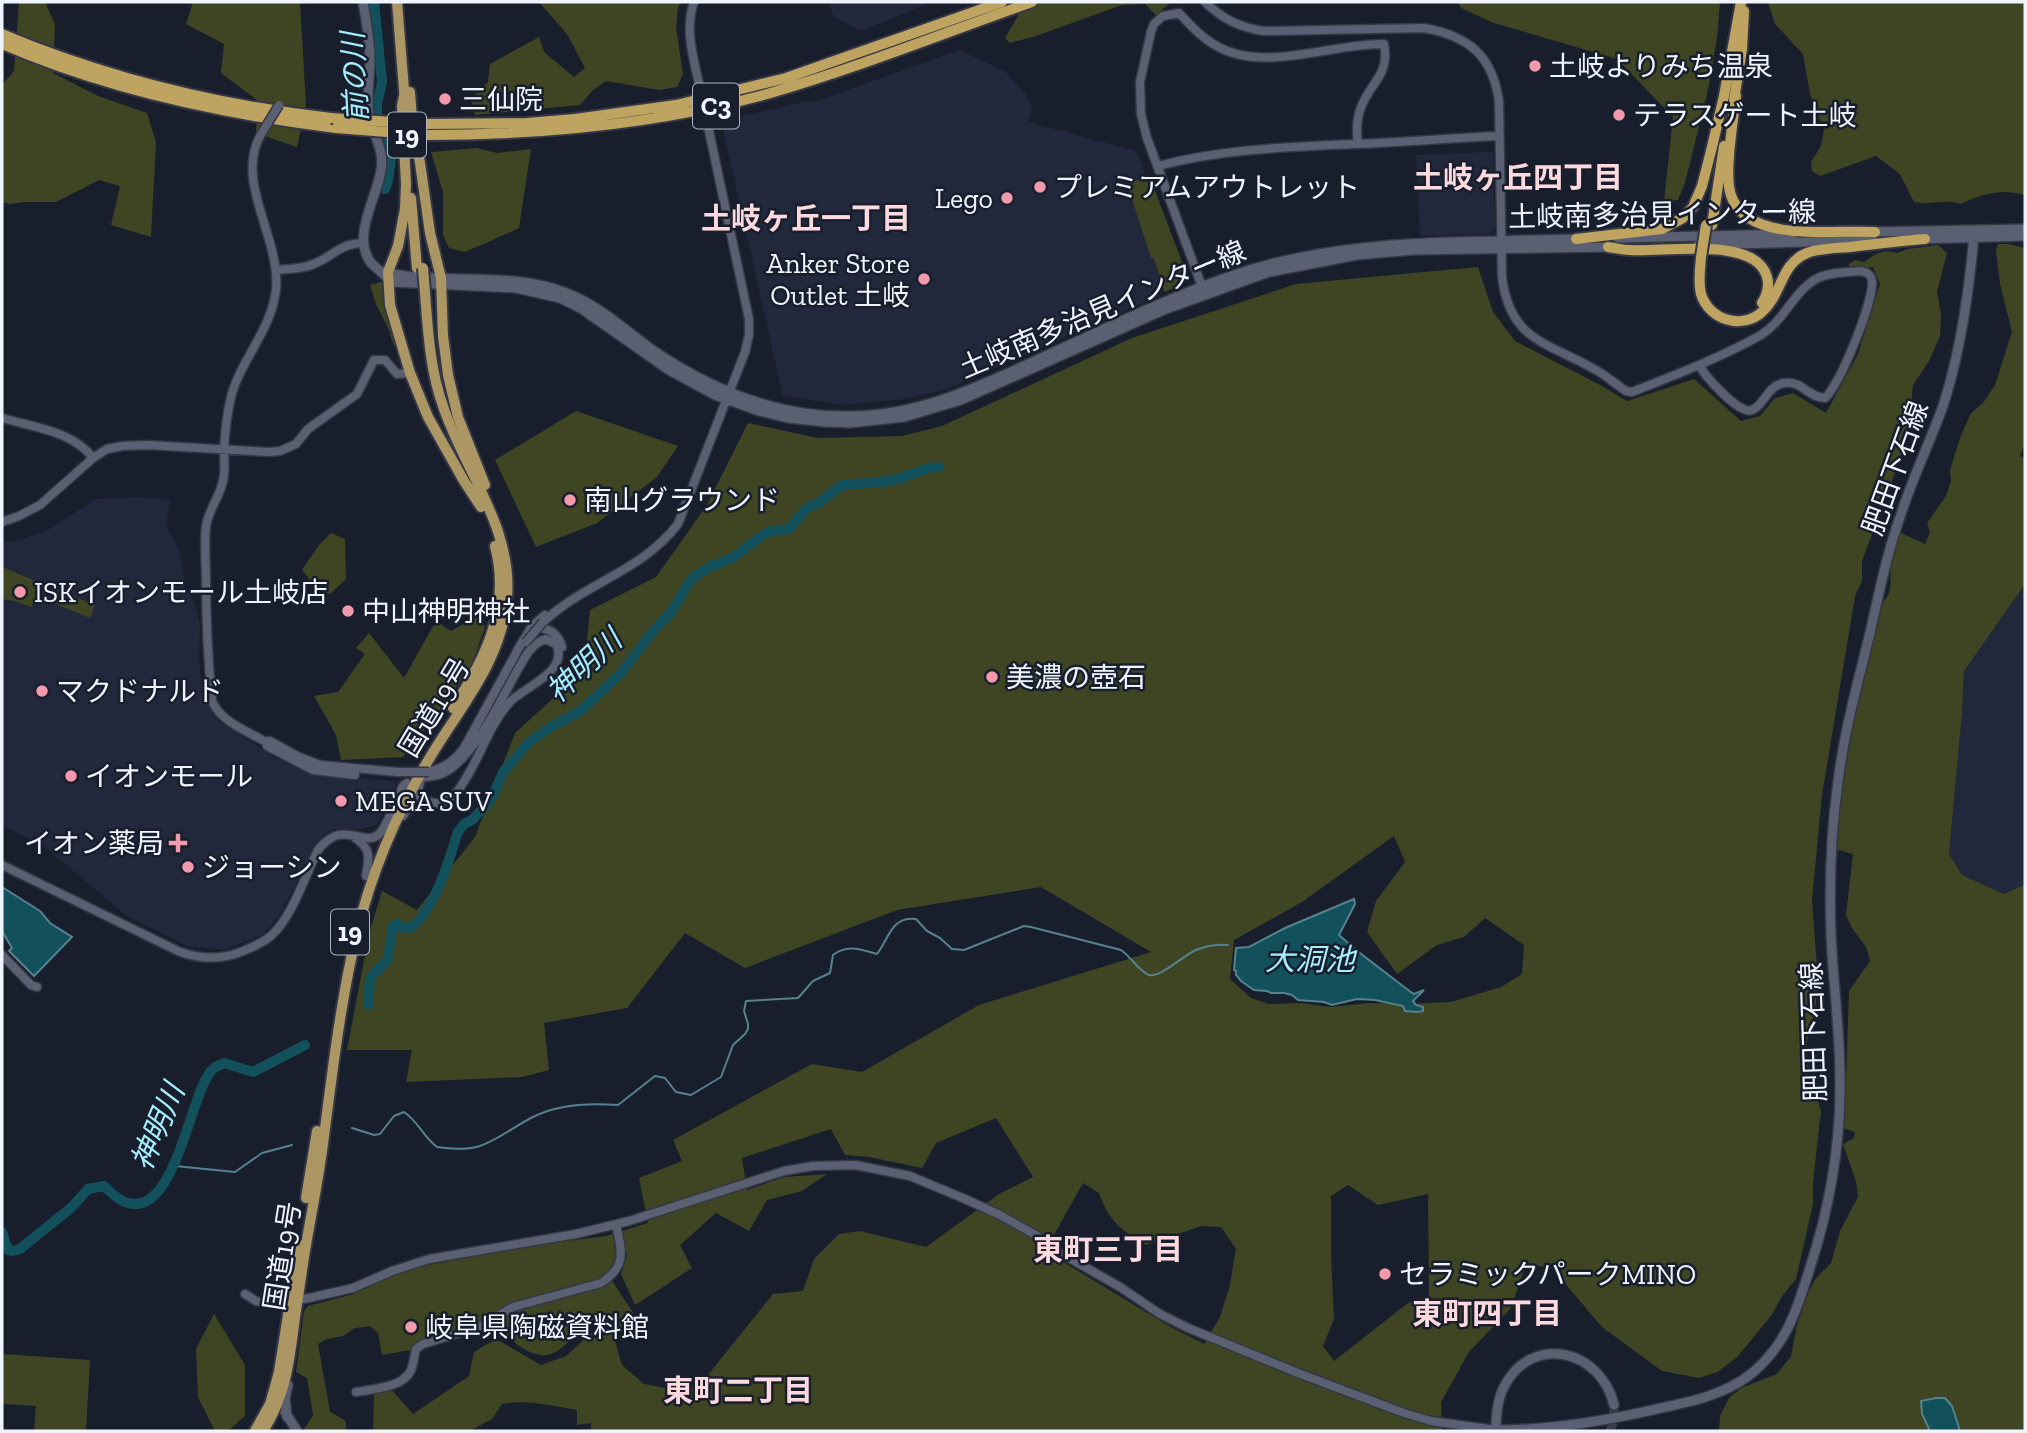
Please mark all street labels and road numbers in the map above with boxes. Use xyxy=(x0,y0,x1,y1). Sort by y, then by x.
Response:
road number: C3 xyxy=(693,83,739,128)
road number: 19 xyxy=(388,112,426,158)
street label: 土岐南多治見インター線 xyxy=(1508,195,1816,234)
street label: 土岐南多治見インター線 xyxy=(954,234,1250,385)
street label: 肥田下石線 xyxy=(1856,397,1935,540)
street label: 国道19号 xyxy=(392,652,477,763)
road number: 19 xyxy=(331,909,369,954)
street label: 肥田下石線 xyxy=(1795,961,1832,1103)
street label: 国道19号 xyxy=(258,1199,307,1313)

